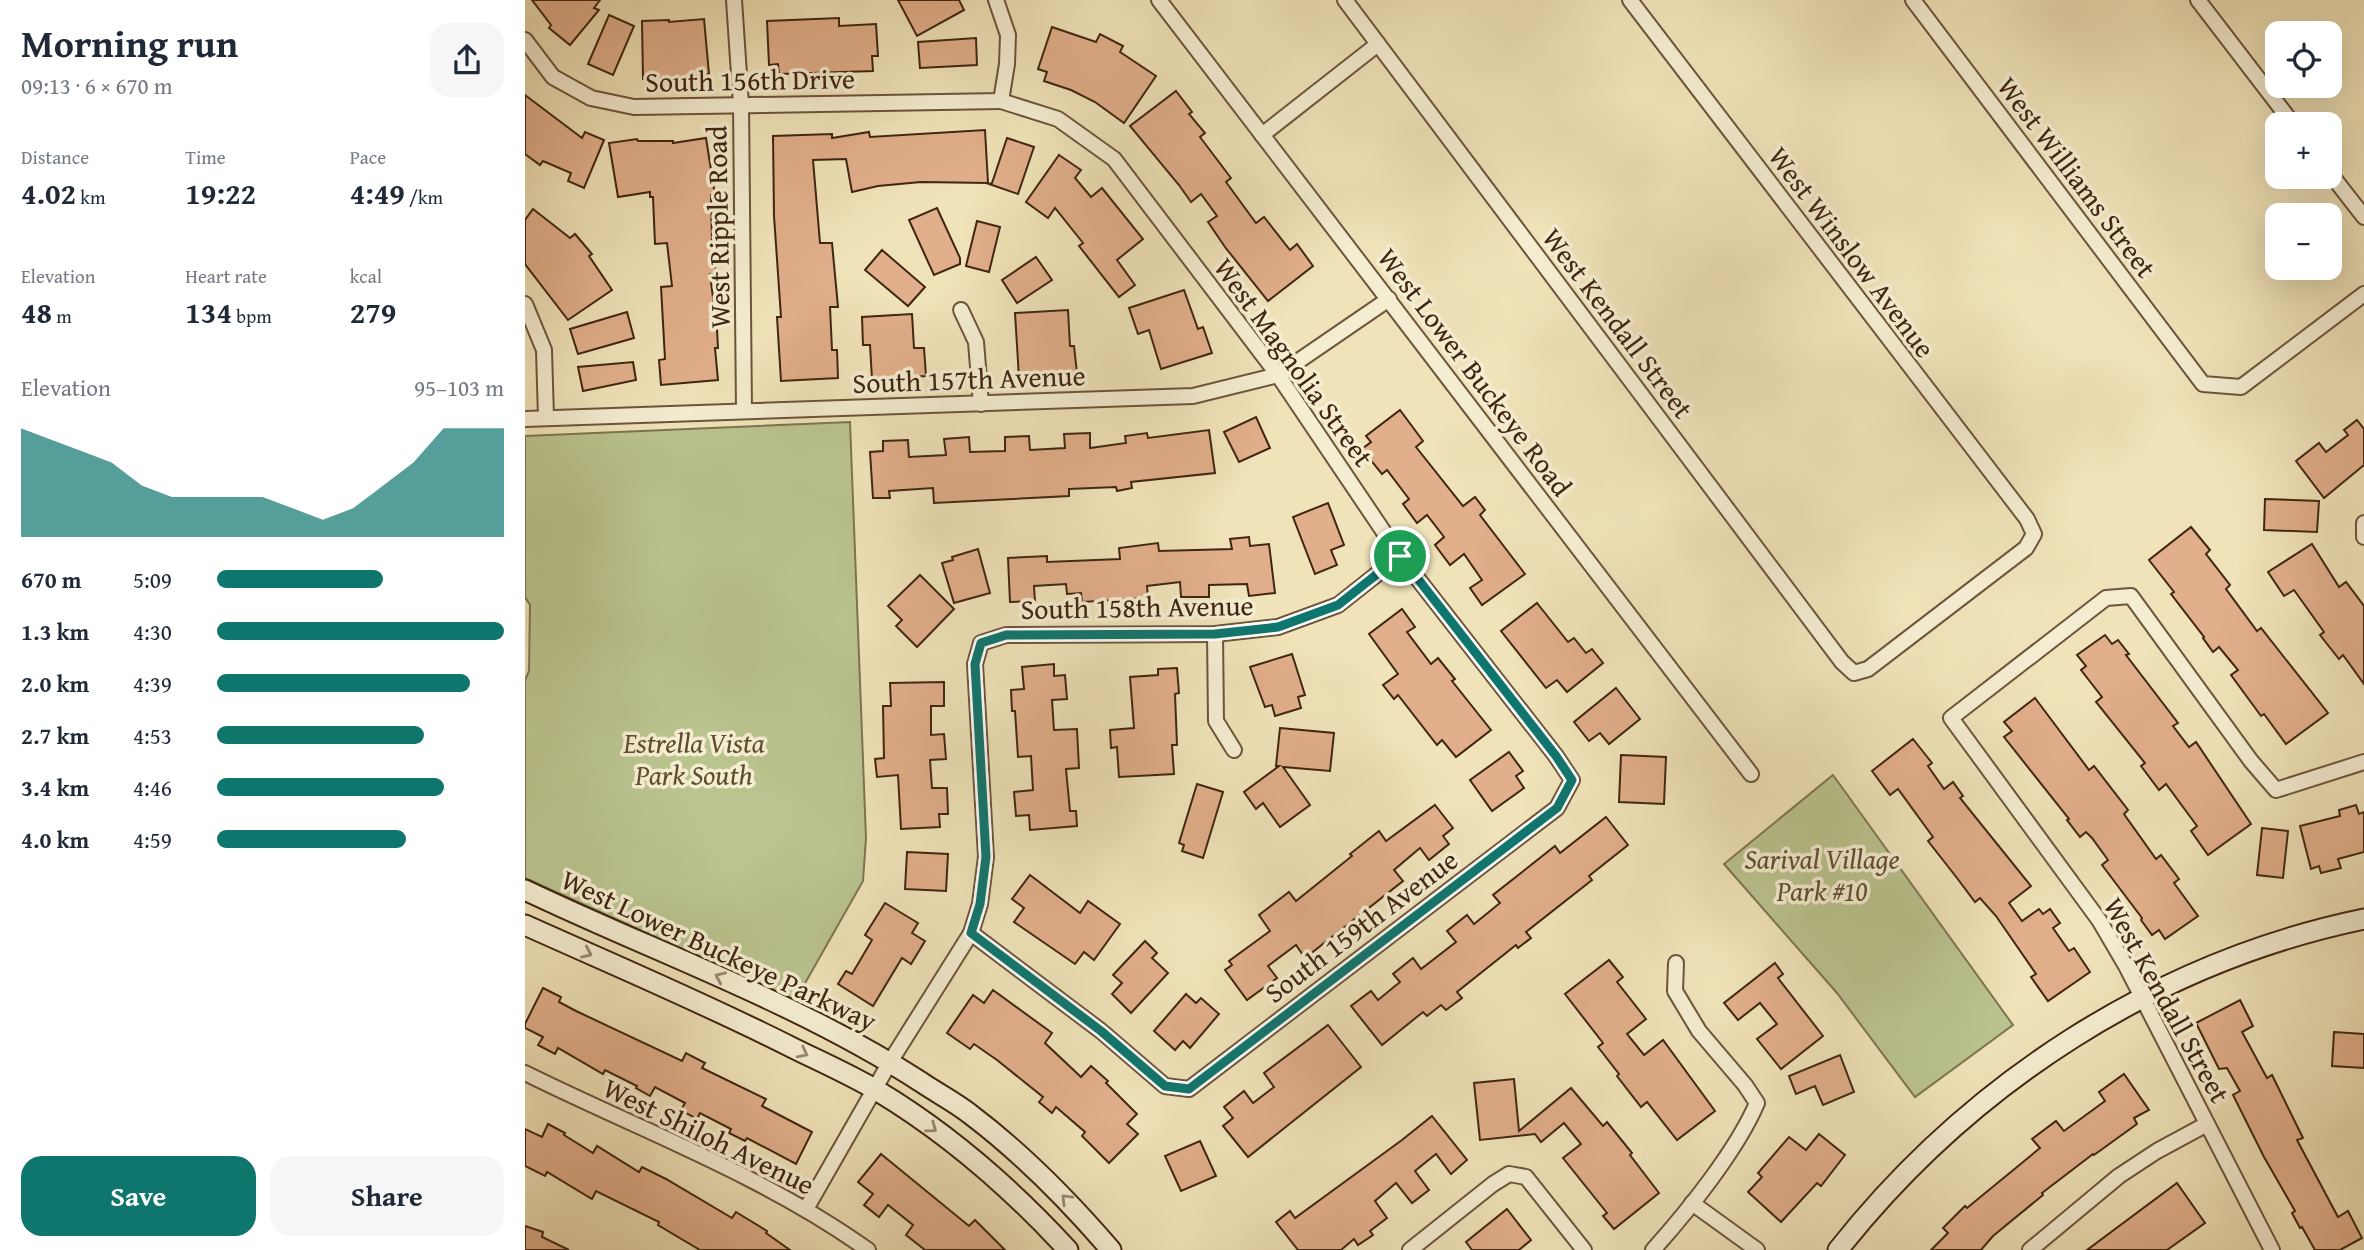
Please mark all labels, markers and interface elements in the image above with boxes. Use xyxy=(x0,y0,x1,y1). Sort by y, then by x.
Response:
text: Morning run xyxy=(21,15,238,71)
map controls xyxy=(2265,21,2342,280)
button: locate xyxy=(2265,21,2342,98)
button: share xyxy=(430,23,504,97)
street label: South 156th Drive xyxy=(645,57,855,102)
street label: West Williams Street xyxy=(1988,68,2167,286)
text: 09:13 · 6 × 670 m xyxy=(21,69,173,102)
button: + xyxy=(2265,112,2342,189)
street label: West Ripple Road xyxy=(695,125,740,329)
street label: West Winslow Avenue xyxy=(1759,137,1946,366)
text: Distance xyxy=(21,143,89,171)
text: Time xyxy=(185,143,226,171)
text: Pace xyxy=(350,143,386,171)
text: 4.02 xyxy=(21,171,76,215)
text: 19:22 xyxy=(185,171,256,215)
text: 4:49 xyxy=(350,171,405,215)
text: km xyxy=(76,183,105,211)
text: /km xyxy=(405,183,443,211)
button: − xyxy=(2265,203,2342,280)
street label: West Kendall Street xyxy=(1533,219,1704,427)
street label: West Lower Buckeye Road xyxy=(1368,239,1583,505)
street label: West Magnolia Street xyxy=(1205,249,1384,475)
text: Elevation xyxy=(21,262,95,290)
text: Heart rate xyxy=(185,262,267,290)
text: kcal xyxy=(350,262,382,290)
text: 48 xyxy=(21,290,52,334)
text: 134 xyxy=(185,290,232,334)
text: 279 xyxy=(350,290,396,334)
text: m xyxy=(52,302,72,330)
text: bpm xyxy=(232,302,272,330)
street label: South 157th Avenue xyxy=(852,354,1086,403)
text: Elevation xyxy=(21,371,111,404)
text: 95–103 m xyxy=(414,371,504,404)
pin xyxy=(1370,526,1430,586)
icon: arrive xyxy=(1381,537,1419,575)
text: 670 m xyxy=(21,563,82,596)
text: 5:09 xyxy=(133,563,172,596)
street label: South 158th Avenue xyxy=(1020,584,1254,629)
text: 1.3 km xyxy=(21,615,89,648)
text: 4:30 xyxy=(133,615,172,648)
text: 2.0 km xyxy=(21,667,89,700)
text: 4:39 xyxy=(133,667,172,700)
text: 2.7 km xyxy=(21,719,89,752)
text: 4:53 xyxy=(133,719,172,752)
park label: Estrella Vista Park South xyxy=(622,722,765,795)
text: 3.4 km xyxy=(21,771,89,804)
text: 4:46 xyxy=(133,771,172,804)
text: 4.0 km xyxy=(21,823,89,856)
text: 4:59 xyxy=(133,823,172,856)
park label: Sarival Village Park #10 xyxy=(1744,838,1900,911)
street label: South 159th Avenue xyxy=(1255,839,1466,1012)
street label: West Lower Buckeye Parkway xyxy=(555,858,884,1041)
street label: West Kendall Street xyxy=(2094,890,2241,1110)
one-way arrow xyxy=(580,945,592,959)
one-way arrow xyxy=(715,972,727,986)
one-way arrow xyxy=(796,1045,808,1059)
street label: West Shiloh Avenue xyxy=(597,1067,822,1204)
one-way arrow xyxy=(924,1119,937,1132)
button: Save xyxy=(21,1156,256,1236)
button: Share xyxy=(270,1156,504,1236)
one-way arrow xyxy=(1062,1195,1075,1208)

